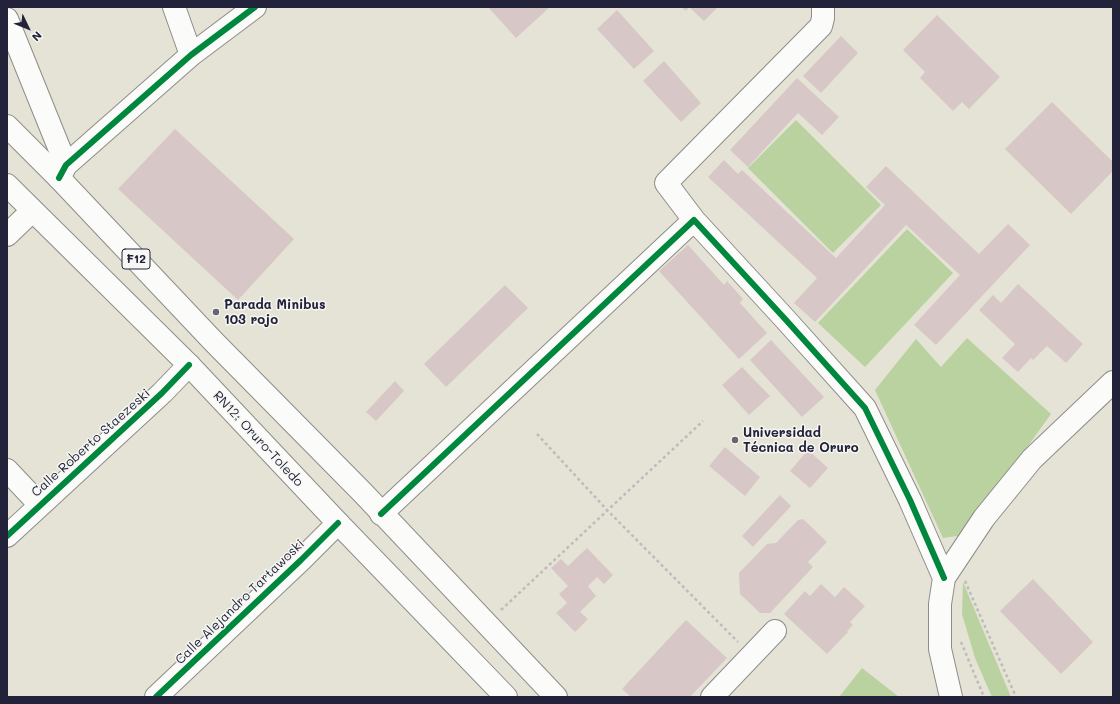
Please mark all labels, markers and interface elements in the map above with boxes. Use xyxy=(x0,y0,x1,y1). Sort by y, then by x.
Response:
north arrow xyxy=(8,8,48,48)
text: N xyxy=(29,28,45,45)
road number: F12 xyxy=(122,249,150,269)
place label: Parada Minibus 103 rojo xyxy=(224,297,326,328)
marker: Parada Minibus 103 rojo xyxy=(211,307,221,317)
street label: Calle Roberto Staezeski xyxy=(28,386,154,500)
street label: RN12: Oruro-Toledo xyxy=(210,388,306,490)
place label: Universidad Técnica de Oruro xyxy=(743,425,859,456)
marker: Universidad Técnica de Oruro xyxy=(730,435,740,445)
street label: Calle Alejandro Tartawoski xyxy=(172,536,308,668)

